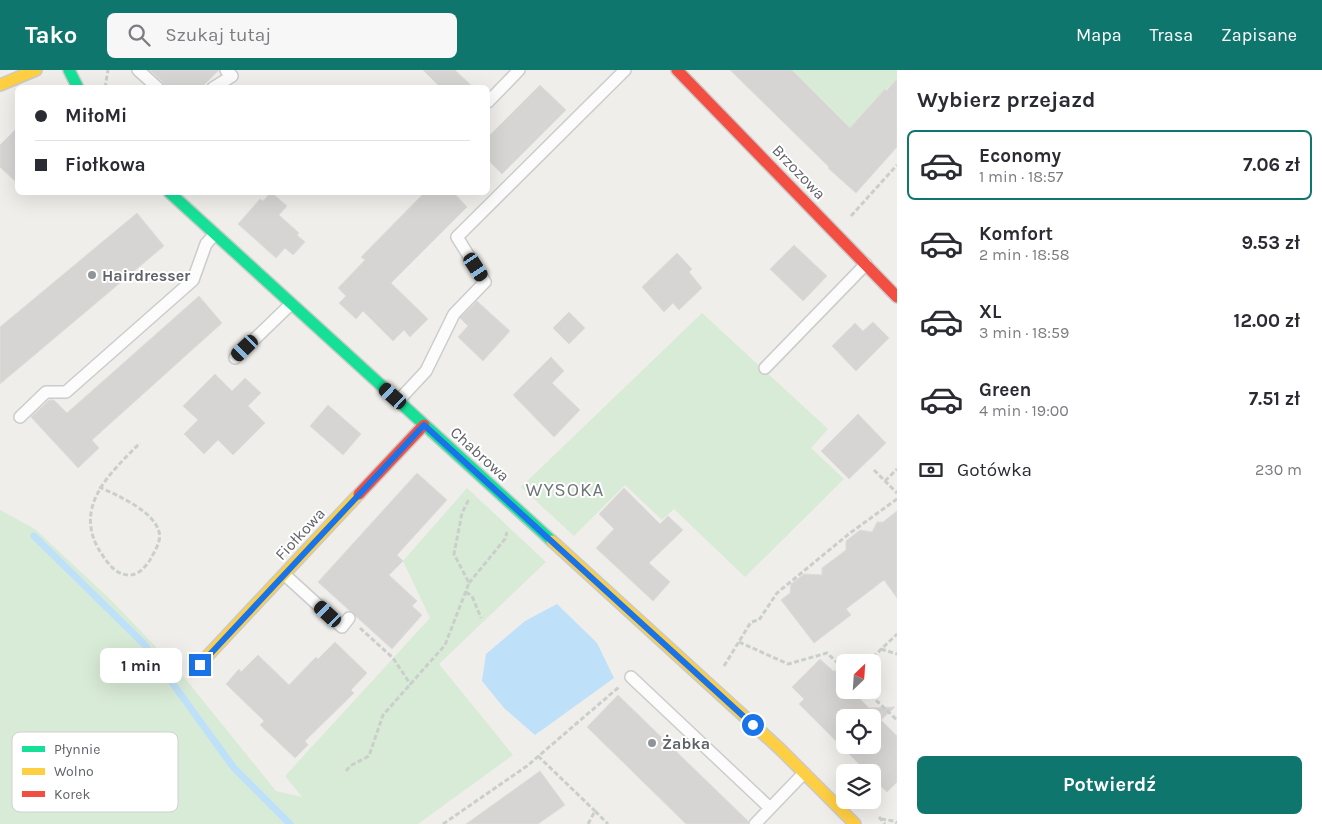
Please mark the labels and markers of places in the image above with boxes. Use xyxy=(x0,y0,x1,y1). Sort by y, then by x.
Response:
place label: Hairdresser xyxy=(102,266,191,285)
marker: Hairdresser xyxy=(86,269,98,281)
place label: Żabka xyxy=(662,734,710,753)
marker: Żabka xyxy=(646,737,658,749)

